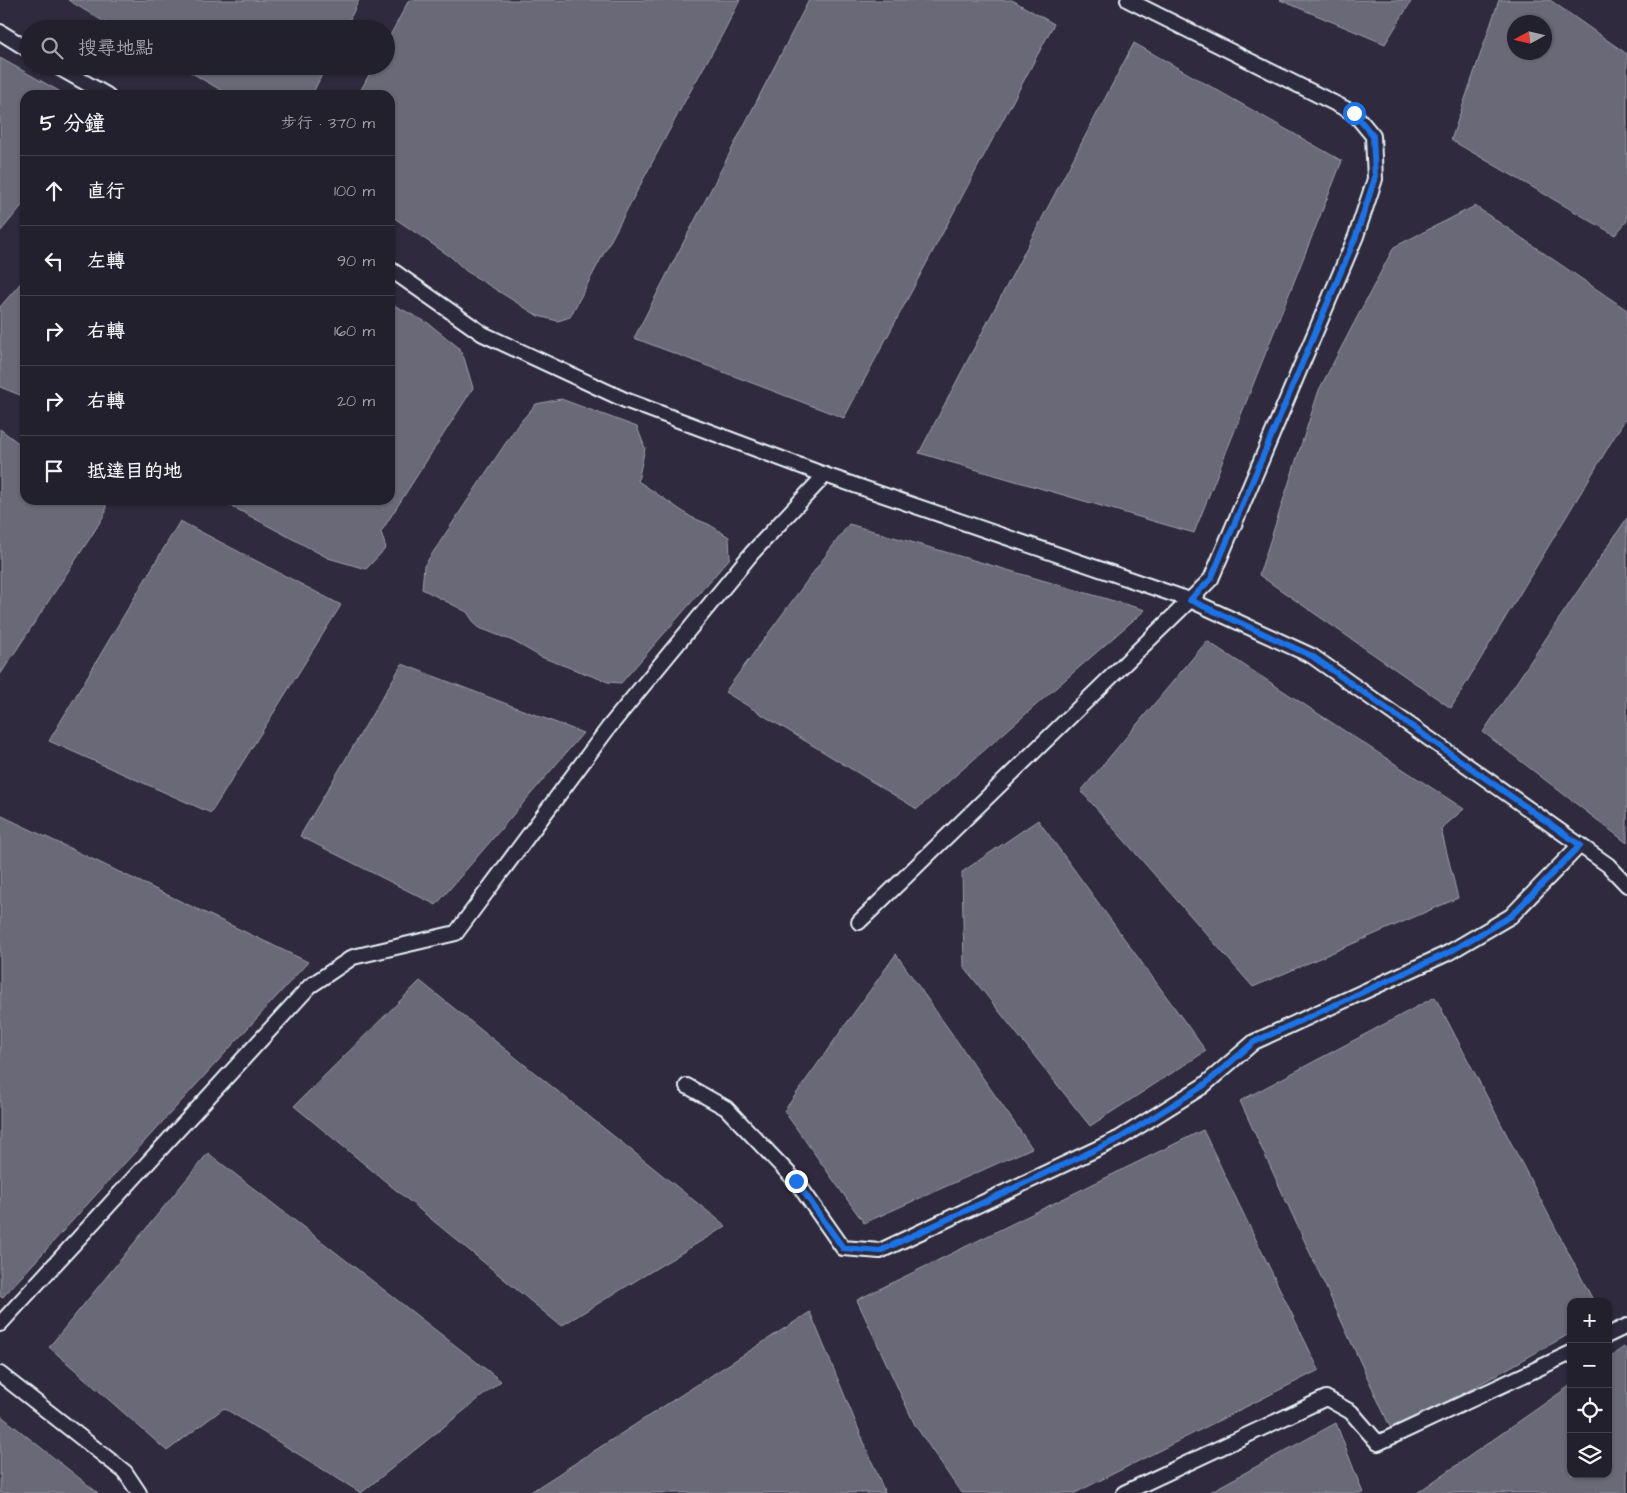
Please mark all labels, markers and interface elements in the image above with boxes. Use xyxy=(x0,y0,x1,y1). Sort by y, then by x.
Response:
north arrow xyxy=(1507,15,1552,60)
search box xyxy=(20,20,395,75)
icon: search xyxy=(38,34,66,62)
text: 搜尋地點 xyxy=(78,35,154,62)
route start xyxy=(1343,102,1366,125)
text: 5 分鐘 xyxy=(40,109,105,138)
text: 步行 · 370 m xyxy=(281,112,375,134)
icon: ahead xyxy=(40,177,68,205)
text: 直行 xyxy=(87,178,125,205)
text: 100 m xyxy=(334,180,375,202)
icon: left xyxy=(40,247,68,275)
text: 左轉 xyxy=(87,248,125,275)
text: 90 m xyxy=(337,250,375,272)
icon: right xyxy=(40,317,68,345)
text: 右轉 xyxy=(87,318,125,345)
text: 160 m xyxy=(334,320,375,342)
icon: right xyxy=(40,387,68,415)
text: 右轉 xyxy=(87,388,125,415)
text: 20 m xyxy=(337,390,375,412)
icon: arrive xyxy=(40,457,68,485)
text: 抵達目的地 xyxy=(87,458,182,485)
route end xyxy=(785,1170,808,1193)
map controls xyxy=(1567,1298,1612,1478)
button: + xyxy=(1567,1298,1612,1343)
button: − xyxy=(1567,1343,1612,1388)
button: locate xyxy=(1567,1388,1612,1433)
button: layers xyxy=(1567,1433,1612,1478)

